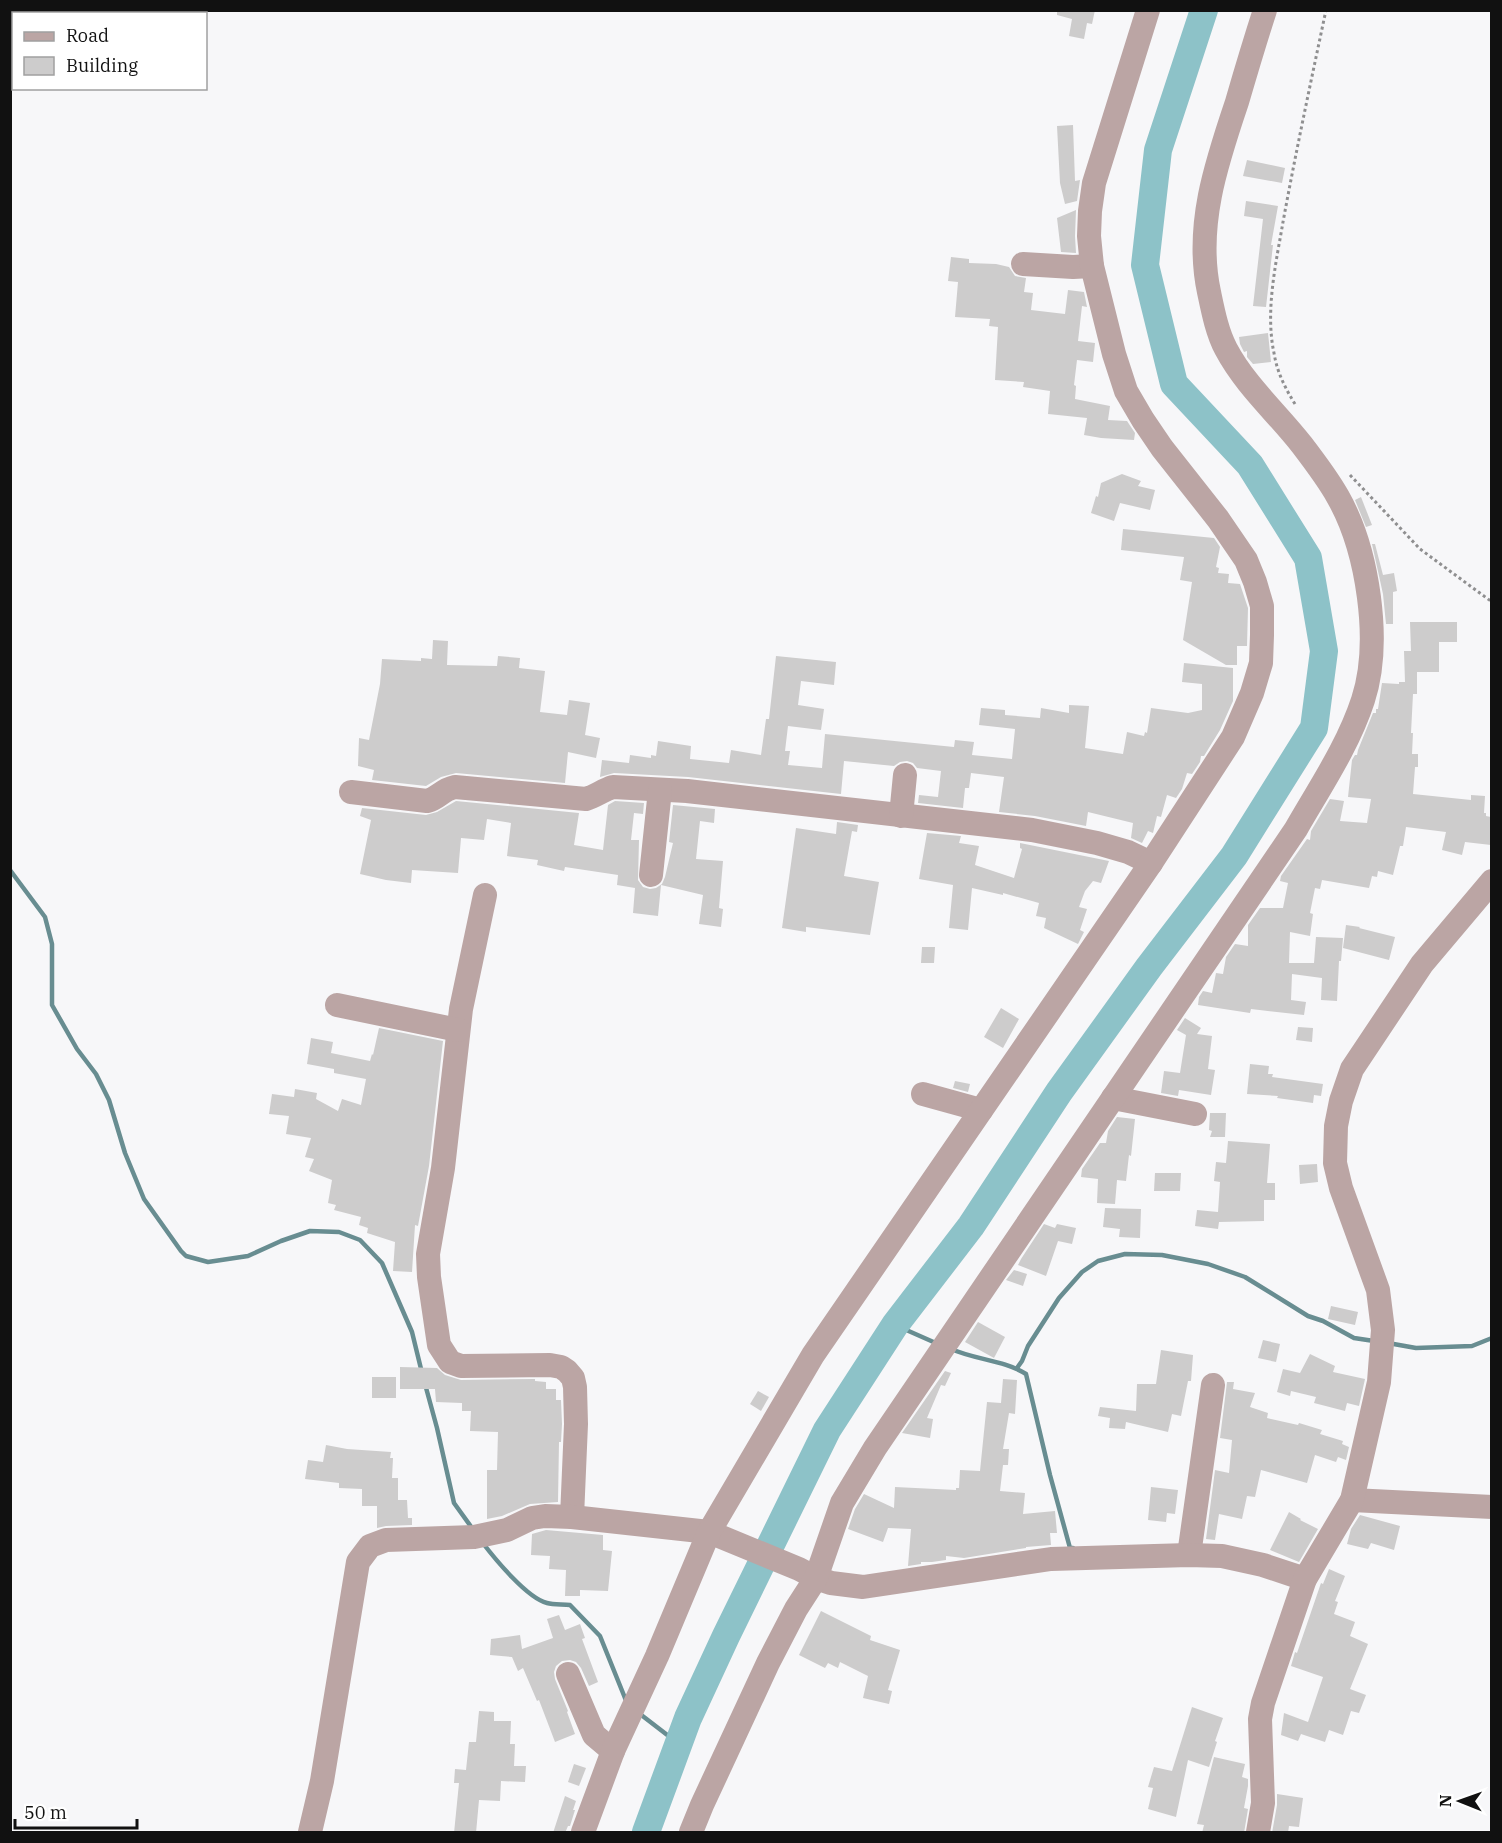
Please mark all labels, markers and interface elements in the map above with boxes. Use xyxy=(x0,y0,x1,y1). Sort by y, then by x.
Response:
legend xyxy=(12,12,207,90)
text: Road xyxy=(66,24,109,47)
text: Building xyxy=(66,54,138,77)
north arrow xyxy=(1430,1771,1490,1831)
scale bar xyxy=(15,1792,136,1830)
text: N xyxy=(1435,1794,1455,1807)
text: 50 m xyxy=(24,1801,67,1824)

